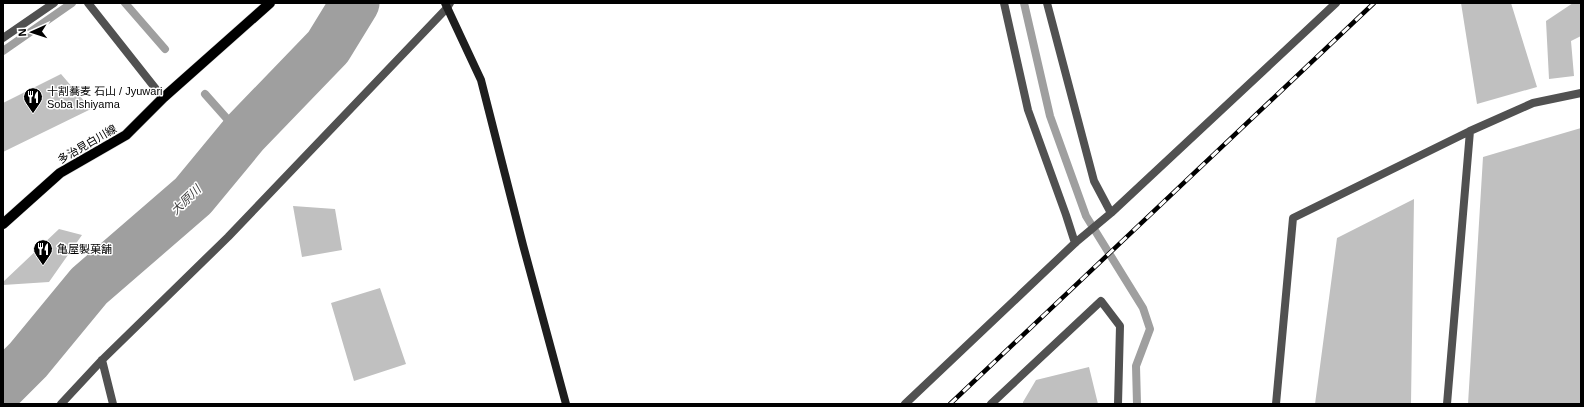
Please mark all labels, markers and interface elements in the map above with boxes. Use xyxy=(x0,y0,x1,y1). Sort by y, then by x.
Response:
north arrow xyxy=(12,12,52,52)
text: N xyxy=(16,28,28,37)
place label: 十割蕎麦 石山 / Jyuwari Soba Ishiyama xyxy=(47,85,163,110)
restaurant icon: 十割蕎麦 石山 / Jyuwari Soba Ishiyama xyxy=(22,86,44,114)
street label: 多治見白川線 xyxy=(55,122,119,166)
water label: 大原川 xyxy=(168,181,205,218)
restaurant icon: 亀屋製菓舗 xyxy=(32,238,54,266)
place label: 亀屋製菓舗 xyxy=(57,243,112,255)

